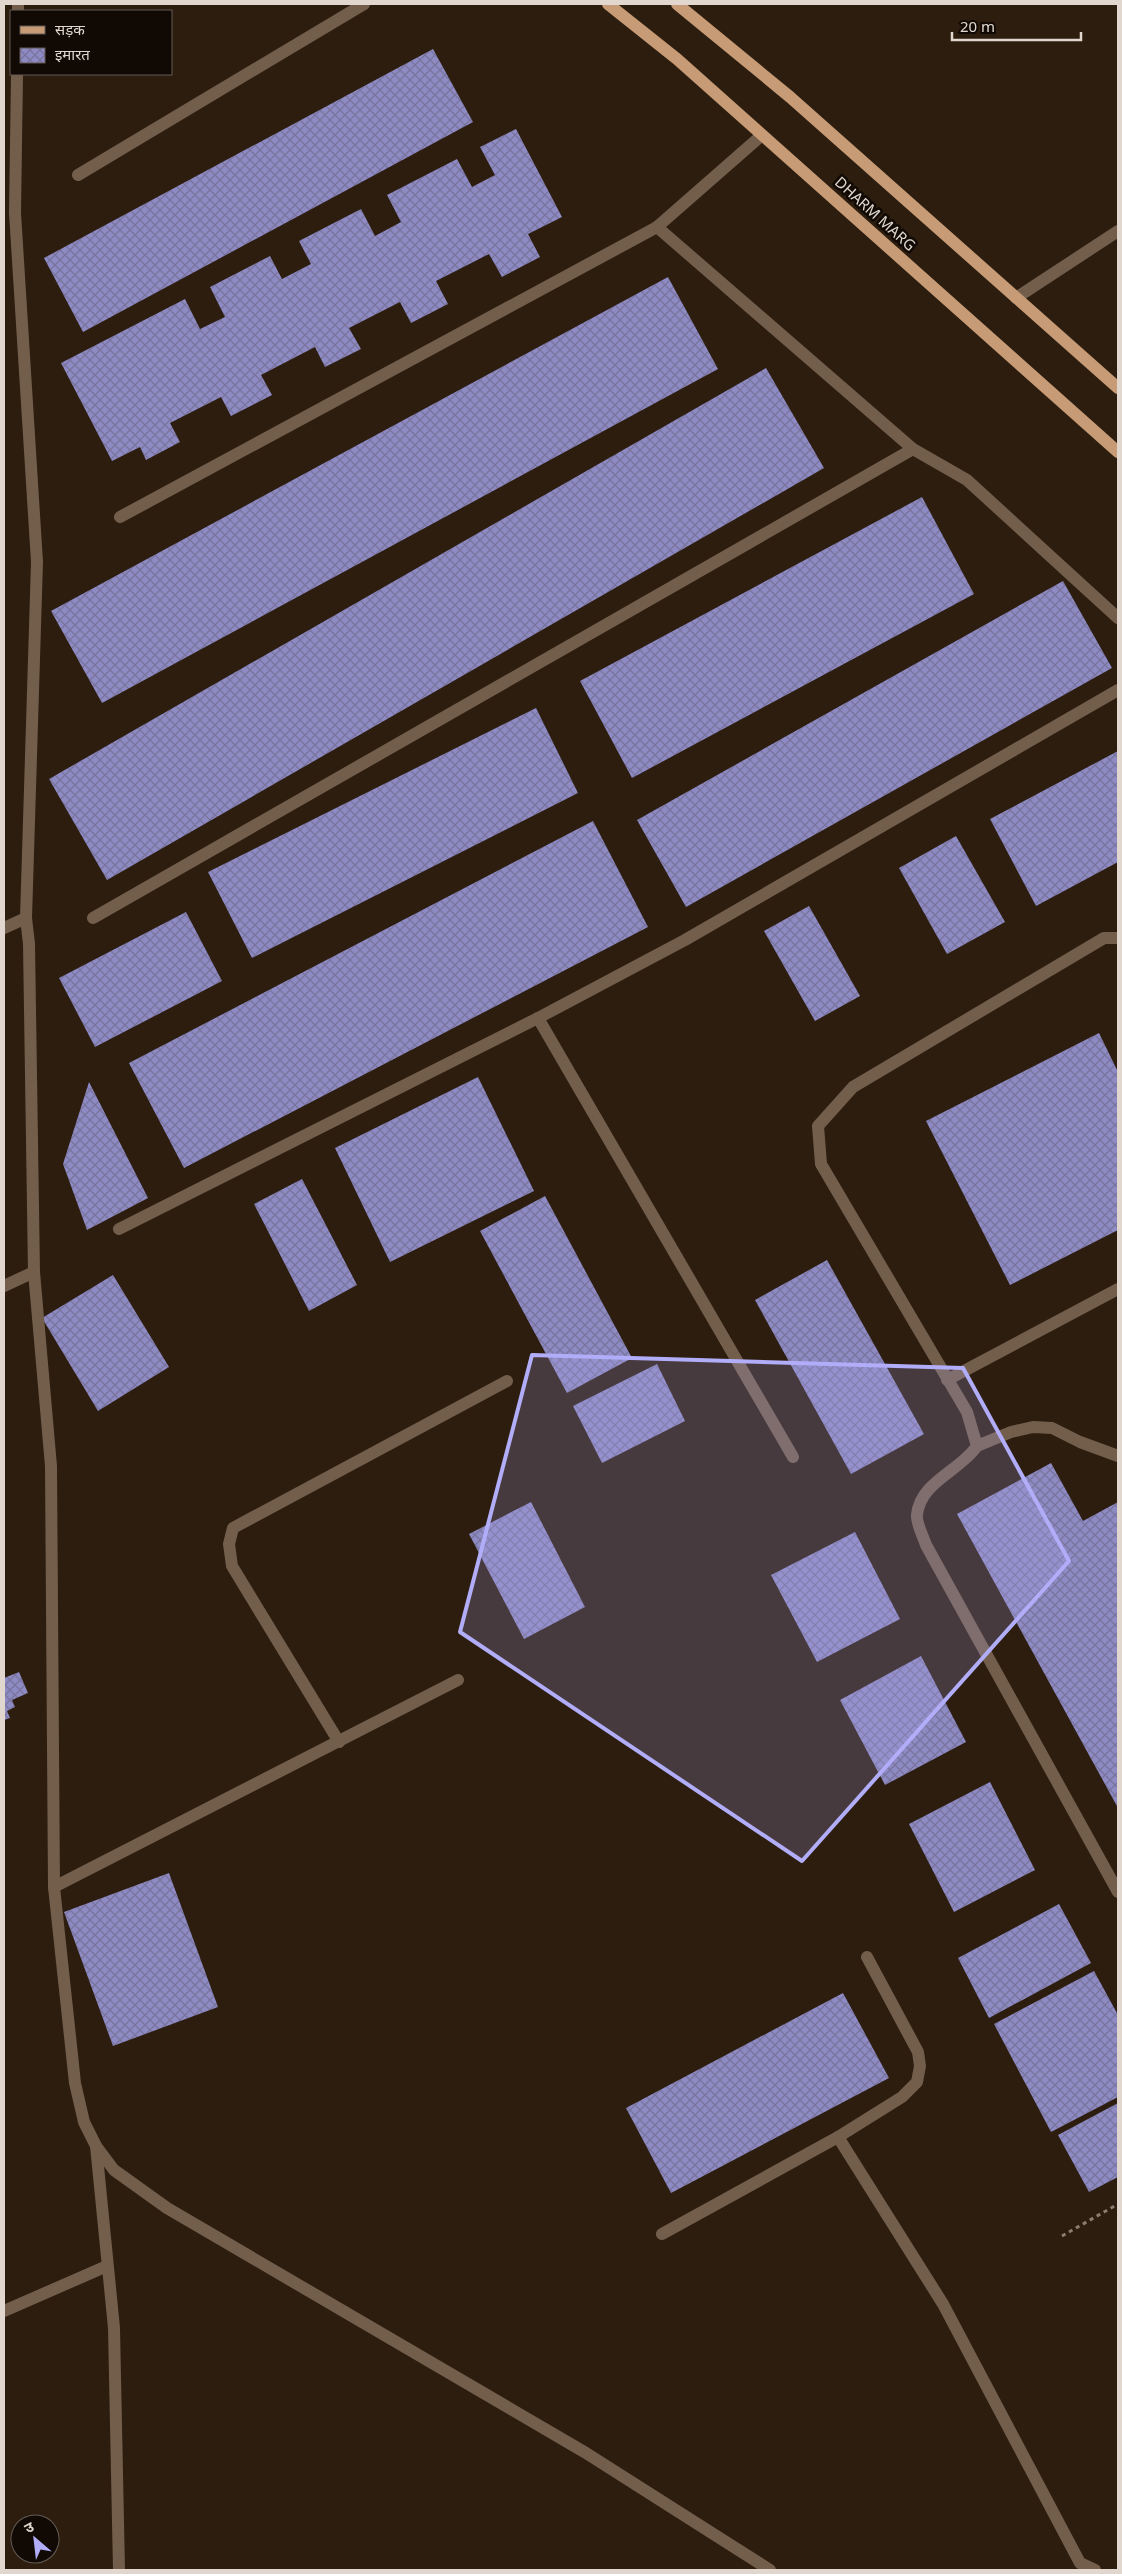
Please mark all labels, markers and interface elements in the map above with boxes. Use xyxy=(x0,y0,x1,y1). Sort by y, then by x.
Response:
legend xyxy=(10,10,172,75)
scale bar xyxy=(952,10,1081,42)
text: 20 m xyxy=(960,16,995,36)
text: सड़क xyxy=(55,19,85,39)
text: इमारत xyxy=(55,44,90,64)
street label: DHARM MARG xyxy=(831,172,920,255)
north arrow xyxy=(10,2514,60,2564)
text: उ xyxy=(21,2516,37,2537)

